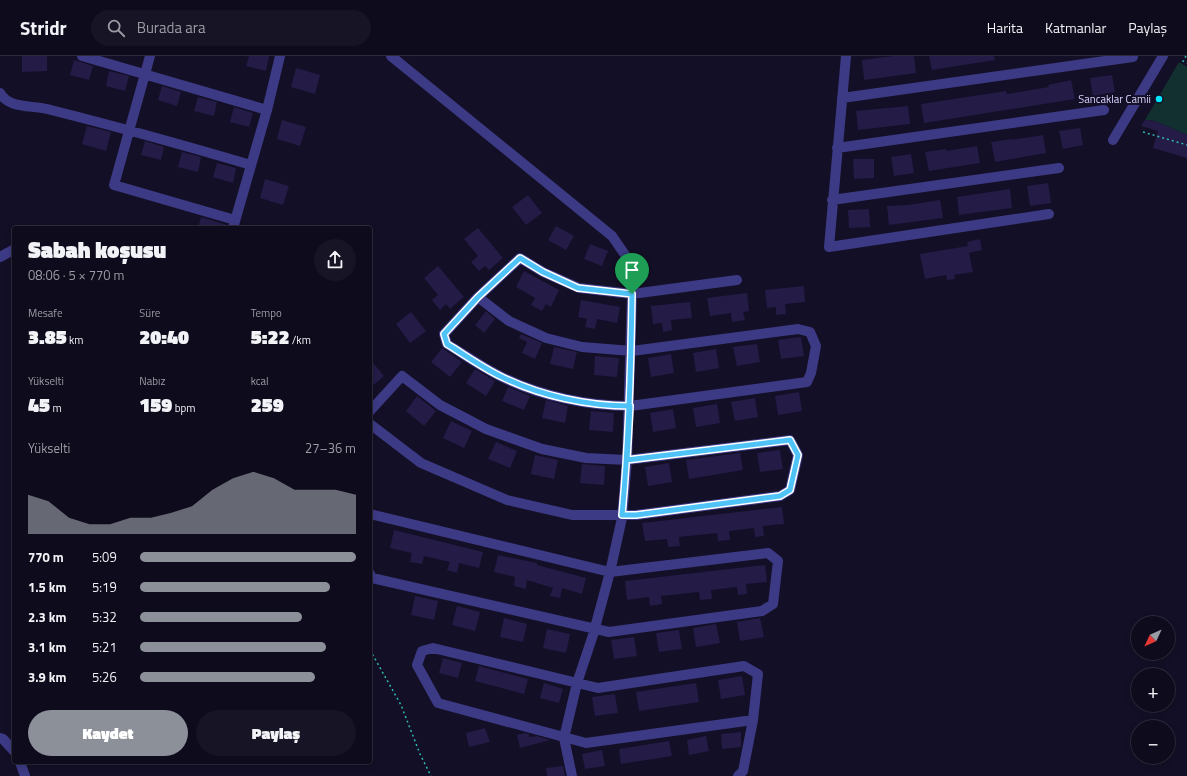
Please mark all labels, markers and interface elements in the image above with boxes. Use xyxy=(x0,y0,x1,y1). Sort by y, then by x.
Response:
search box xyxy=(91,10,371,46)
text: Stridr xyxy=(20,13,67,42)
text: Burada ara xyxy=(137,16,206,39)
icon: search xyxy=(105,17,127,39)
text: Harita xyxy=(987,17,1023,38)
text: Katmanlar xyxy=(1045,17,1106,38)
text: Paylaş xyxy=(1128,17,1167,38)
place label: Sancaklar Camii xyxy=(1078,91,1151,107)
marker: Sancaklar Camii xyxy=(1154,94,1164,104)
text: Sabah koşusu xyxy=(28,233,166,267)
button: share xyxy=(314,239,356,281)
pin xyxy=(615,253,649,294)
icon: arrive xyxy=(621,259,643,281)
text: 08:06 · 5 × 770 m xyxy=(28,265,124,285)
text: Mesafe xyxy=(28,305,62,321)
text: Süre xyxy=(139,305,160,321)
text: Tempo xyxy=(251,305,282,321)
text: 3.85 xyxy=(28,321,67,352)
text: 20:40 xyxy=(139,321,189,352)
text: 5:22 xyxy=(251,321,289,352)
text: km xyxy=(67,332,84,348)
text: /km xyxy=(289,332,311,348)
text: Yükselti xyxy=(28,373,64,389)
text: Nabız xyxy=(139,373,165,389)
text: kcal xyxy=(251,373,269,389)
text: 45 xyxy=(28,389,50,420)
text: 159 xyxy=(139,389,172,420)
text: 259 xyxy=(251,389,284,420)
text: m xyxy=(50,400,62,416)
text: bpm xyxy=(172,400,196,416)
text: Yükselti xyxy=(28,438,70,458)
text: 27–36 m xyxy=(305,438,356,458)
text: 770 m xyxy=(28,547,64,567)
text: 5:09 xyxy=(92,547,117,567)
text: 1.5 km xyxy=(28,577,66,597)
text: 5:19 xyxy=(92,577,117,597)
text: 2.3 km xyxy=(28,607,66,627)
text: 5:32 xyxy=(92,607,117,627)
north arrow xyxy=(1131,616,1175,660)
map controls xyxy=(1131,616,1175,764)
text: 3.1 km xyxy=(28,637,66,657)
text: 5:21 xyxy=(92,637,117,657)
text: 3.9 km xyxy=(28,667,66,687)
text: 5:26 xyxy=(92,667,117,687)
button: + xyxy=(1131,668,1175,712)
button: Kaydet xyxy=(28,710,188,756)
button: Paylaş xyxy=(196,710,356,756)
button: − xyxy=(1131,720,1175,764)

